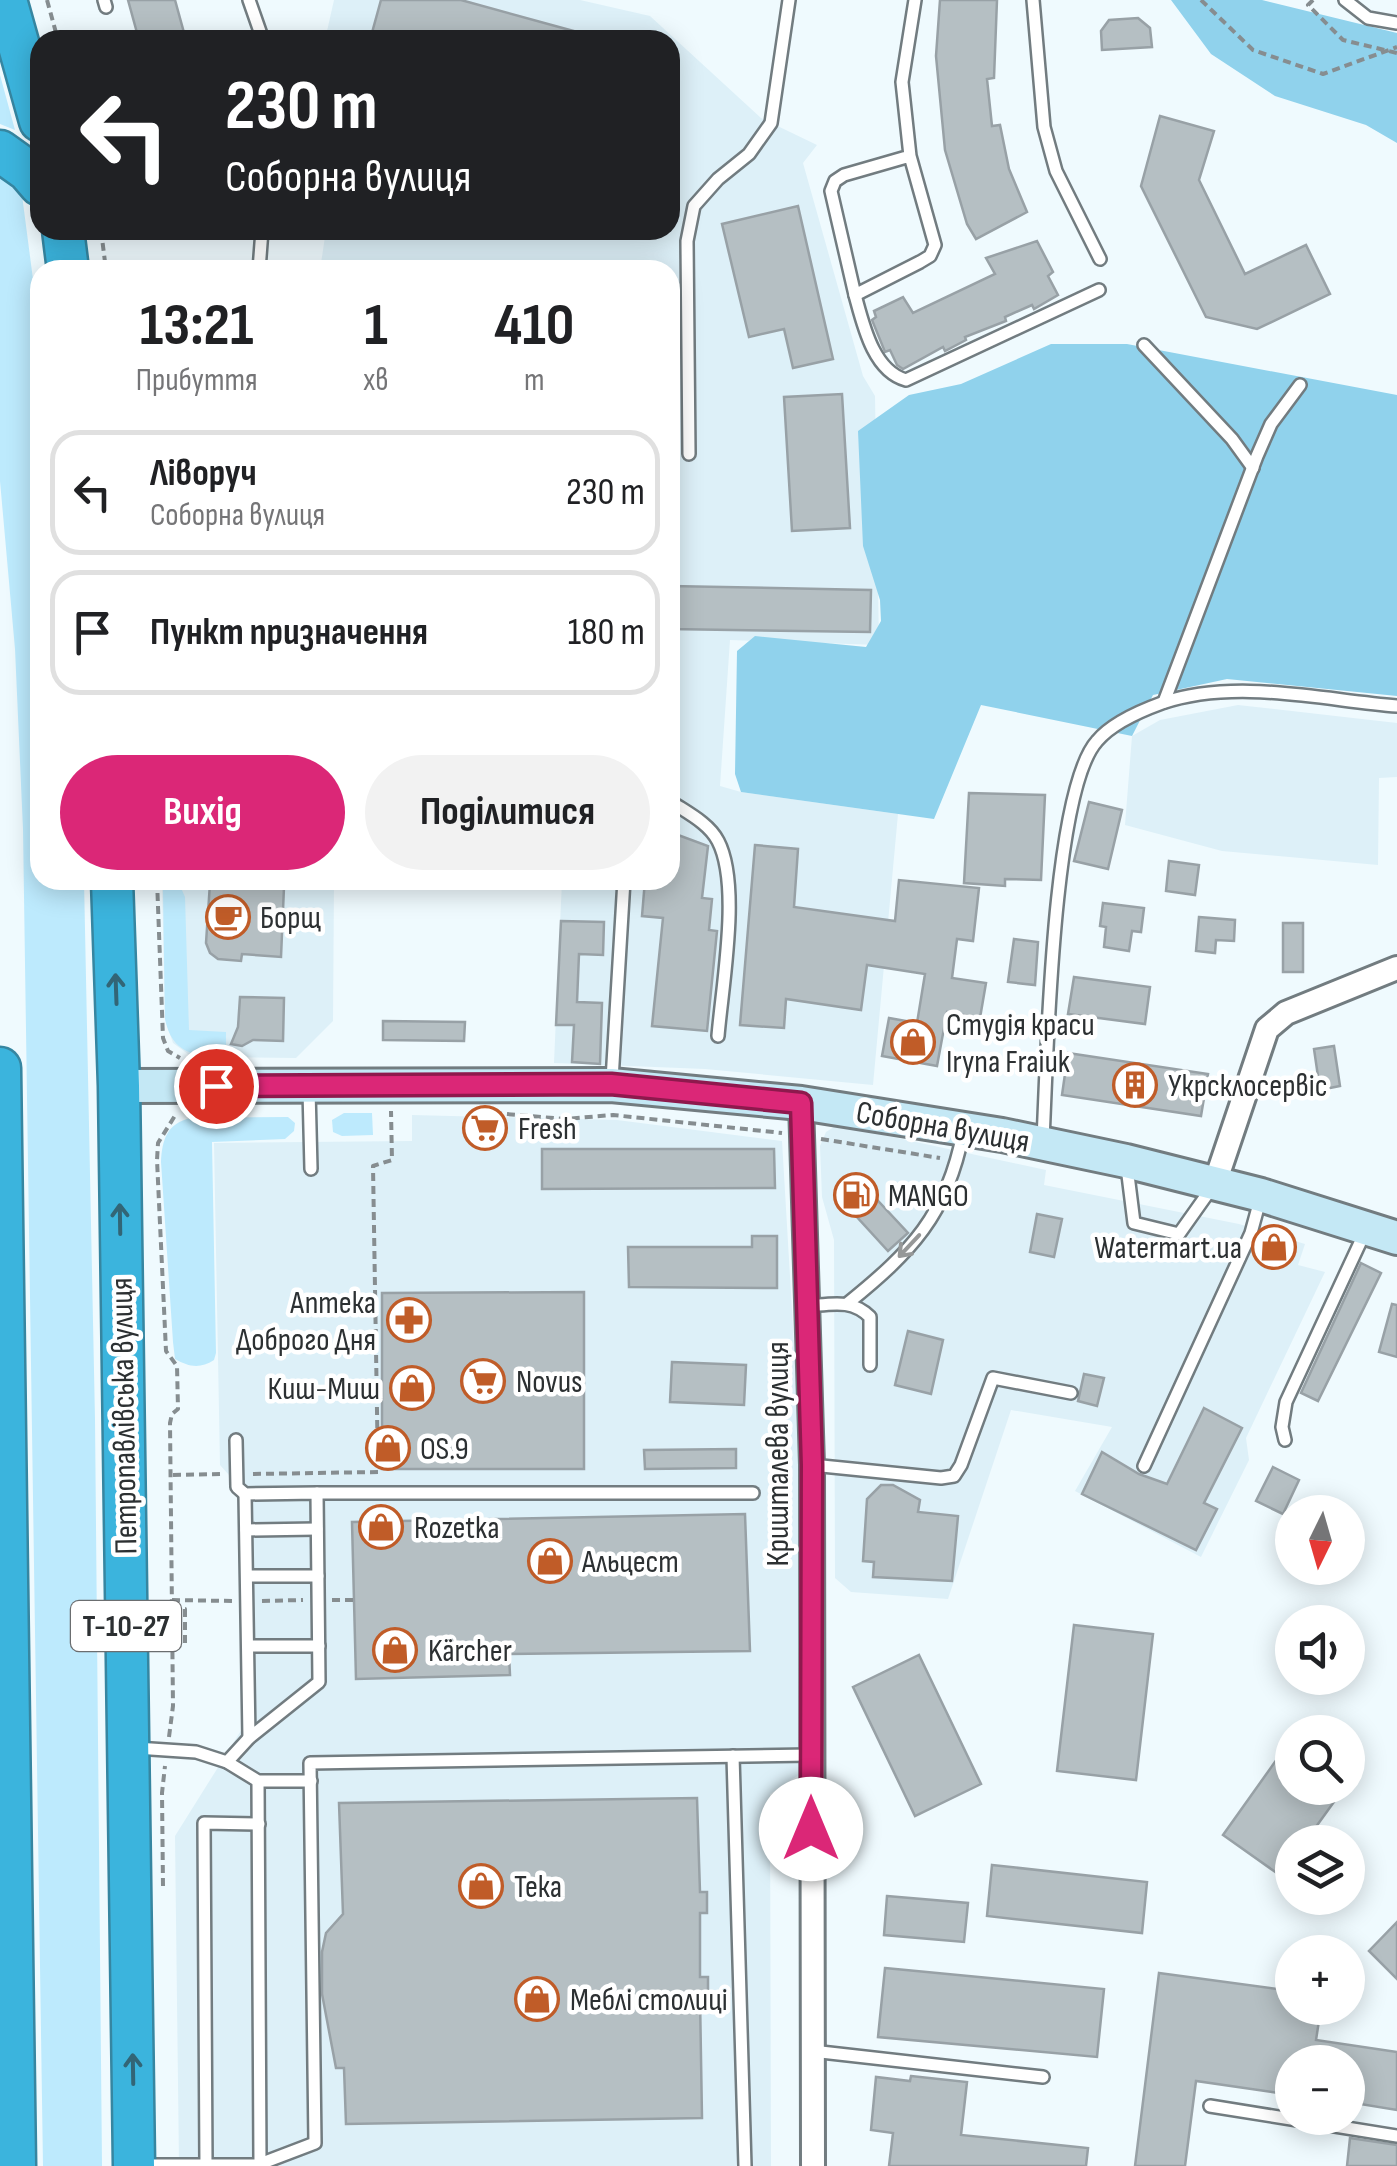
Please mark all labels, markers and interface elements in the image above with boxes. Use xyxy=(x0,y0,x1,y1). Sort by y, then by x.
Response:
text: 230 m xyxy=(225,65,378,149)
icon: left xyxy=(60,70,190,200)
text: Соборна вулиця xyxy=(225,150,471,205)
text: 13:21 xyxy=(140,290,253,362)
text: 1 xyxy=(364,290,388,362)
text: 410 xyxy=(494,290,574,362)
text: Прибуття xyxy=(136,361,258,400)
text: хв xyxy=(363,361,389,400)
text: m xyxy=(524,361,545,400)
text: Ліворуч xyxy=(150,451,257,496)
icon: left xyxy=(65,465,120,520)
text: 230 m xyxy=(566,470,645,515)
text: Соборна вулиця xyxy=(150,496,325,535)
icon: arrive xyxy=(65,605,120,660)
text: Пункт призначення xyxy=(150,610,428,655)
text: 180 m xyxy=(568,610,645,655)
button: Вихід xyxy=(60,755,345,870)
button: Поділитися xyxy=(365,755,650,870)
cafe icon: Борщ xyxy=(205,894,251,940)
place label: Борщ xyxy=(260,899,322,938)
one-way arrow xyxy=(106,974,125,1006)
place label: Студія краси Iryna Fraiuk xyxy=(946,1006,1095,1082)
shop icon: Студія краси Iryna Fraiuk xyxy=(890,1019,936,1065)
pin xyxy=(174,1044,259,1129)
icon: arrive xyxy=(189,1059,244,1114)
building icon: Укрсклосервіс xyxy=(1112,1062,1158,1108)
place label: Укрсклосервіс xyxy=(1168,1067,1327,1106)
street label: Соборна вулиця xyxy=(853,1093,1032,1162)
supermarket icon: Fresh xyxy=(462,1105,508,1151)
place label: Fresh xyxy=(518,1110,577,1149)
fuel station icon: MANGO xyxy=(833,1172,879,1218)
place label: MANGO xyxy=(888,1177,969,1216)
one-way arrow xyxy=(111,1203,130,1235)
shop icon: Watermart.ua xyxy=(1251,1224,1297,1270)
place label: Watermart.ua xyxy=(1094,1229,1242,1268)
one-way arrow xyxy=(897,1234,921,1258)
street label: Петропавлівська вулиця xyxy=(103,1277,146,1555)
place label: Аптека Доброго Дня xyxy=(236,1284,376,1360)
pharmacy icon: Аптека Доброго Дня xyxy=(386,1297,432,1343)
street label: Кришталева вулиця xyxy=(759,1342,798,1566)
supermarket icon: Novus xyxy=(460,1358,506,1404)
place label: Novus xyxy=(516,1363,583,1402)
shop icon: Киш-Миш xyxy=(389,1365,435,1411)
place label: Киш-Миш xyxy=(268,1370,380,1409)
shop icon: OS.9 xyxy=(365,1425,411,1471)
place label: OS.9 xyxy=(420,1430,469,1469)
north arrow xyxy=(1275,1495,1365,1585)
map controls xyxy=(1275,1495,1365,2135)
shop icon: Rozetka xyxy=(358,1504,404,1550)
place label: Rozetka xyxy=(414,1509,500,1548)
shop icon: Альцест xyxy=(527,1538,573,1584)
place label: Альцест xyxy=(581,1543,679,1582)
road number: Т-10-27 xyxy=(71,1601,181,1651)
button: sound xyxy=(1275,1605,1365,1695)
shop icon: Kärcher xyxy=(372,1627,418,1673)
place label: Kärcher xyxy=(428,1632,512,1671)
button: search xyxy=(1275,1715,1365,1805)
position arrow xyxy=(759,1777,863,1881)
button: layers xyxy=(1275,1825,1365,1915)
shop icon: Тека xyxy=(458,1863,504,1909)
place label: Тека xyxy=(514,1868,562,1907)
button: + xyxy=(1275,1935,1365,2025)
shop icon: Меблі столиці xyxy=(514,1976,560,2022)
place label: Меблі столиці xyxy=(570,1981,728,2020)
button: − xyxy=(1275,2045,1365,2135)
one-way arrow xyxy=(124,2053,142,2086)

